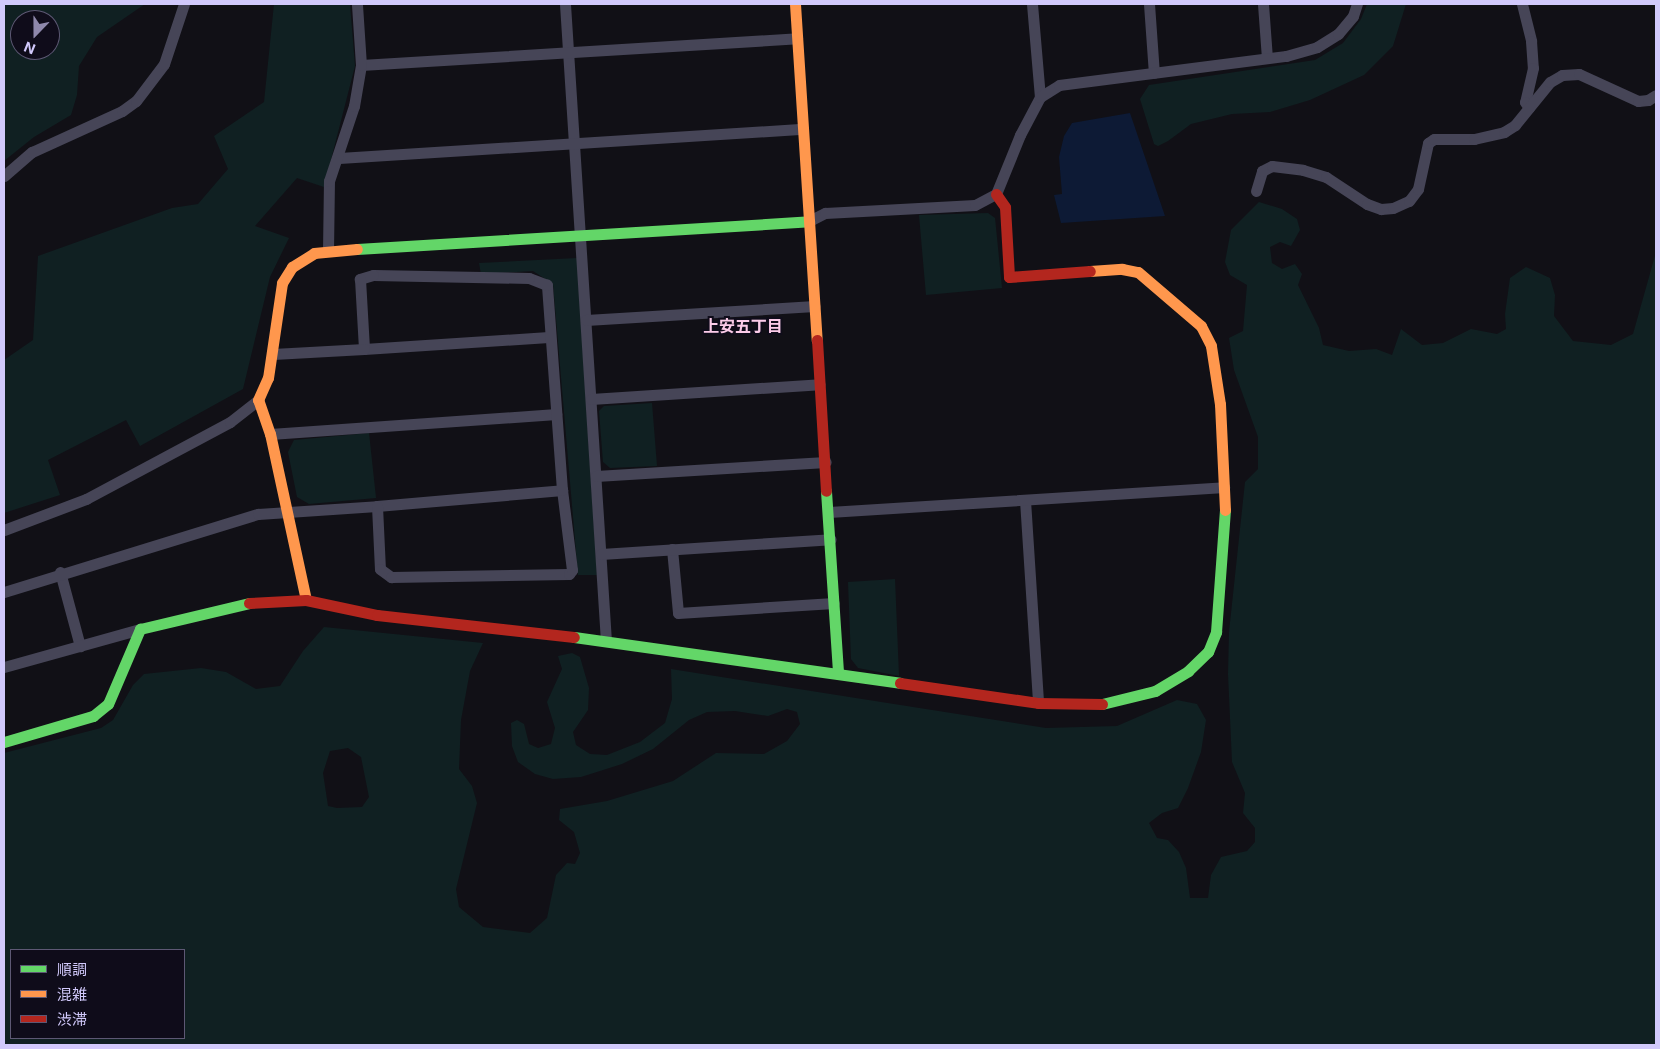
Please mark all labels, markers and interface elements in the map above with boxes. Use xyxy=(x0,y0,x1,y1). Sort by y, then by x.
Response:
north arrow xyxy=(10,10,60,60)
text: N xyxy=(21,39,38,58)
district label: 上安五丁目 xyxy=(703,316,783,336)
legend xyxy=(10,949,185,1039)
text: 順調 xyxy=(57,960,87,979)
text: 混雑 xyxy=(57,985,87,1004)
text: 渋滞 xyxy=(57,1010,87,1029)

